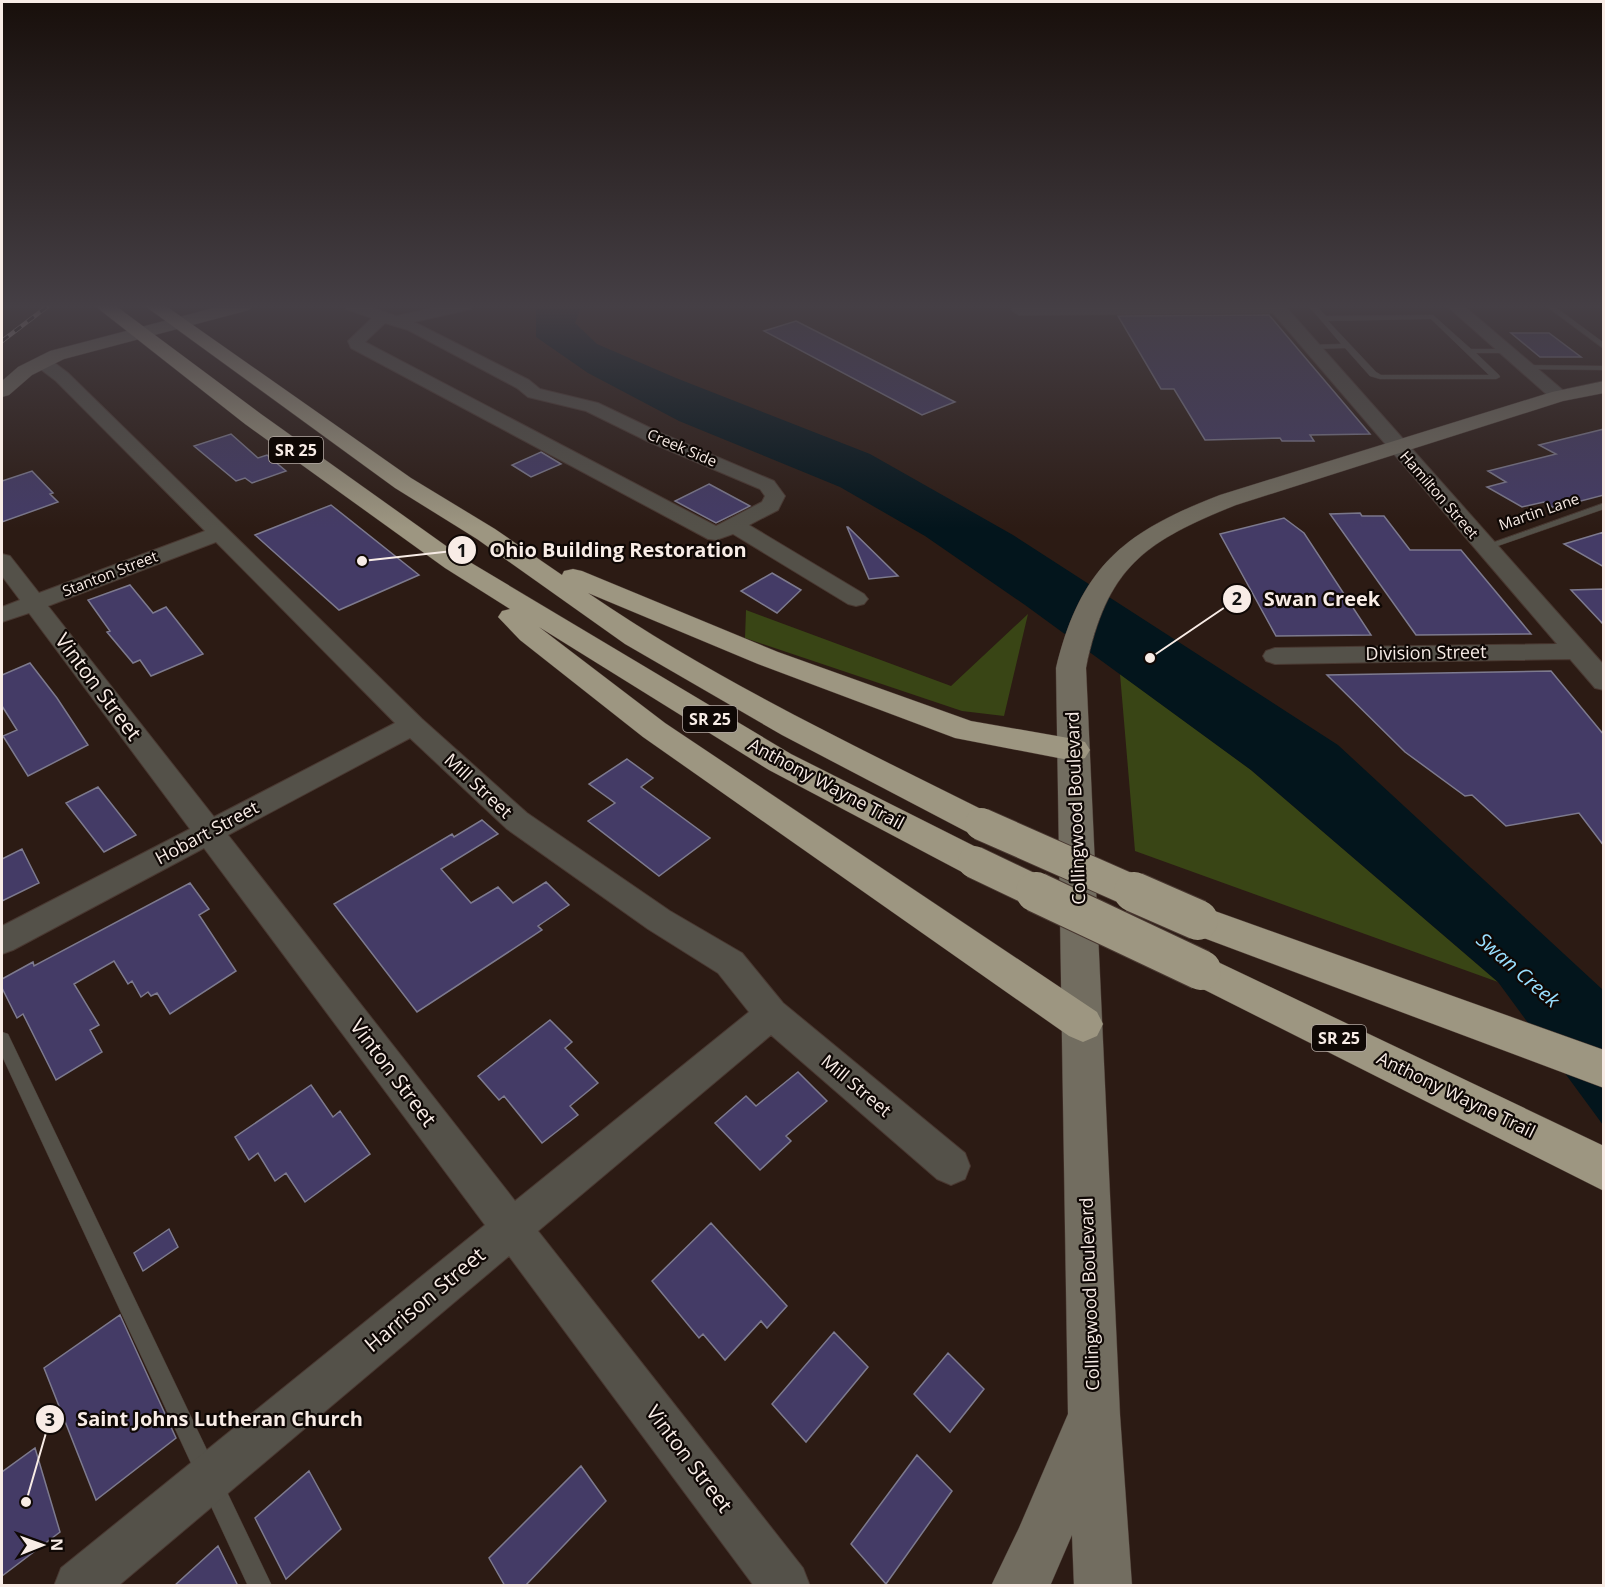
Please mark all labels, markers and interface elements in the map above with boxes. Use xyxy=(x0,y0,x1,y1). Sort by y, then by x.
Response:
street label: Creek Side xyxy=(645,423,720,471)
road number: SR 25 xyxy=(269,437,323,463)
street label: Hamilton Street xyxy=(1396,446,1483,542)
street label: Martin Lane xyxy=(1496,488,1582,534)
callout: Ohio Building Restoration xyxy=(447,531,759,569)
text: Ohio Building Restoration xyxy=(489,536,747,563)
text: 1 xyxy=(457,538,467,562)
street label: Stanton Street xyxy=(59,546,160,600)
callout: Swan Creek xyxy=(1222,580,1392,618)
text: Swan Creek xyxy=(1264,585,1381,612)
text: 2 xyxy=(1232,586,1242,610)
street label: Vinton Street xyxy=(49,627,148,746)
street label: Division Street xyxy=(1365,639,1487,665)
road number: SR 25 xyxy=(683,706,737,732)
street label: Collingwood Boulevard xyxy=(1060,711,1090,905)
street label: Anthony Wayne Trail xyxy=(744,732,909,834)
street label: Mill Street xyxy=(439,748,518,823)
street label: Hobart Street xyxy=(151,795,262,869)
water label: Swan Creek xyxy=(1471,926,1567,1014)
street label: Vinton Street xyxy=(344,1013,443,1132)
road number: SR 25 xyxy=(1312,1025,1366,1051)
street label: Anthony Wayne Trail xyxy=(1373,1045,1540,1143)
street label: Mill Street xyxy=(816,1049,897,1122)
street label: Collingwood Boulevard xyxy=(1074,1197,1104,1391)
street label: Harrison Street xyxy=(358,1241,491,1358)
street label: Vinton Street xyxy=(640,1399,739,1518)
callout: Saint Johns Lutheran Church xyxy=(35,1400,375,1438)
text: Saint Johns Lutheran Church xyxy=(77,1405,363,1432)
text: 3 xyxy=(45,1407,55,1431)
north arrow xyxy=(12,1515,72,1575)
text: N xyxy=(46,1538,68,1551)

